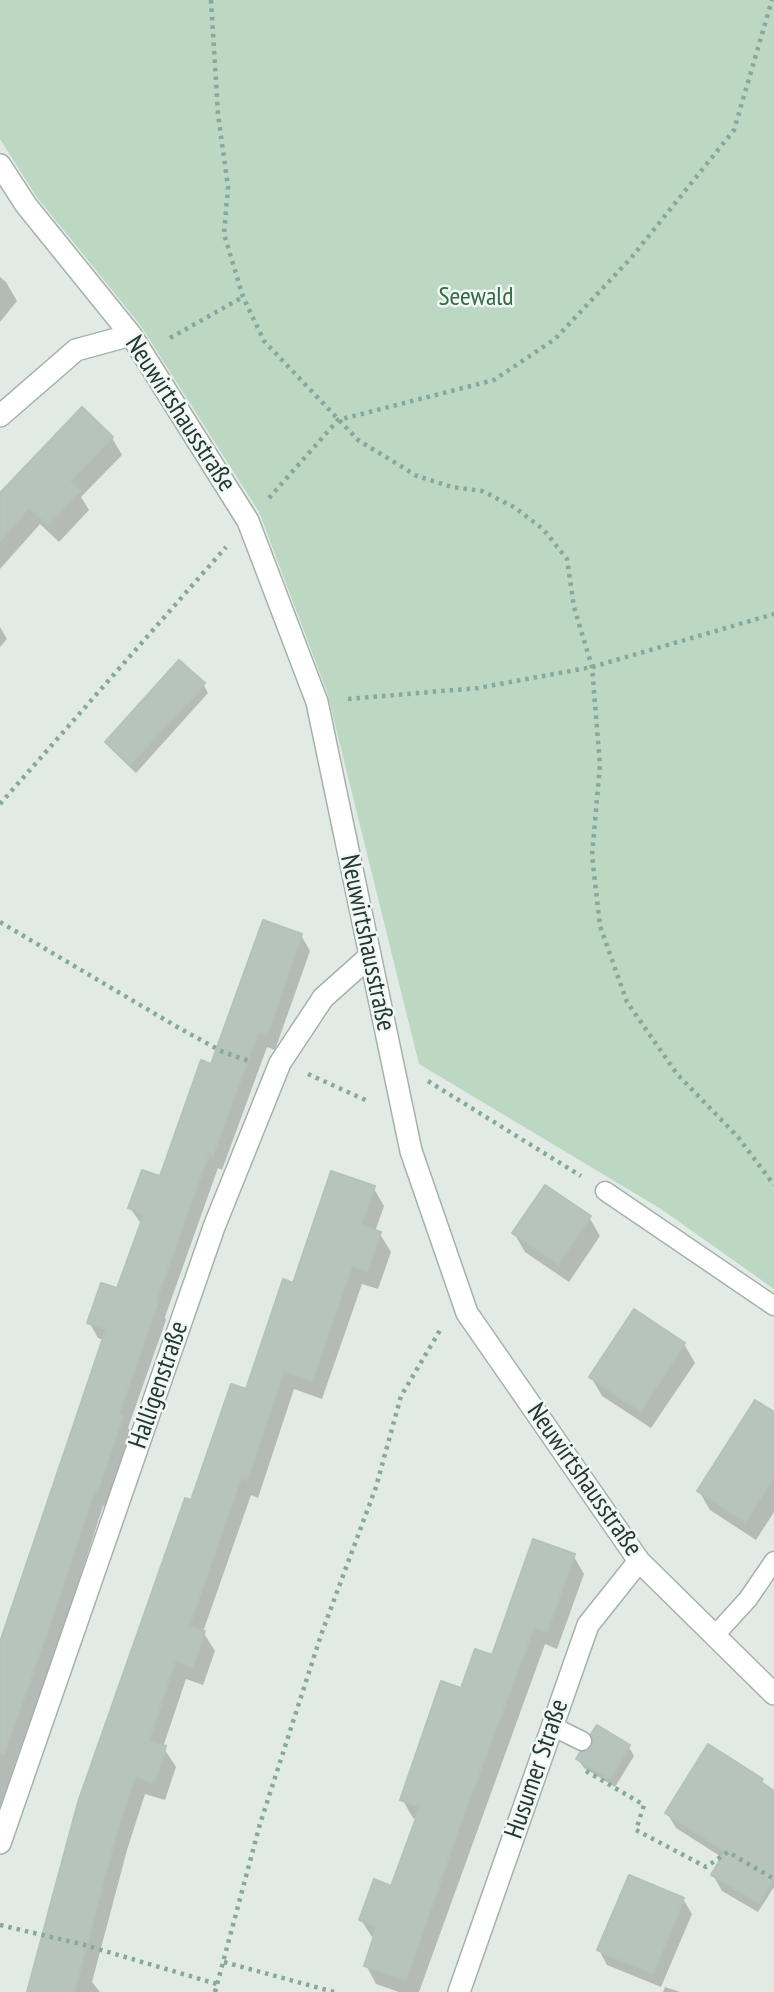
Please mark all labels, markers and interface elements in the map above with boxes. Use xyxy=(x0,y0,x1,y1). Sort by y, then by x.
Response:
park label: Seewald xyxy=(438,282,514,314)
street label: Neuwirtshausstraße xyxy=(118,330,242,498)
street label: Neuwirtshausstraße xyxy=(333,852,401,1034)
street label: Halligenstraße xyxy=(123,1317,195,1453)
street label: Neuwirtshausstraße xyxy=(520,1398,648,1562)
street label: Husumer Straße xyxy=(499,1695,575,1843)

